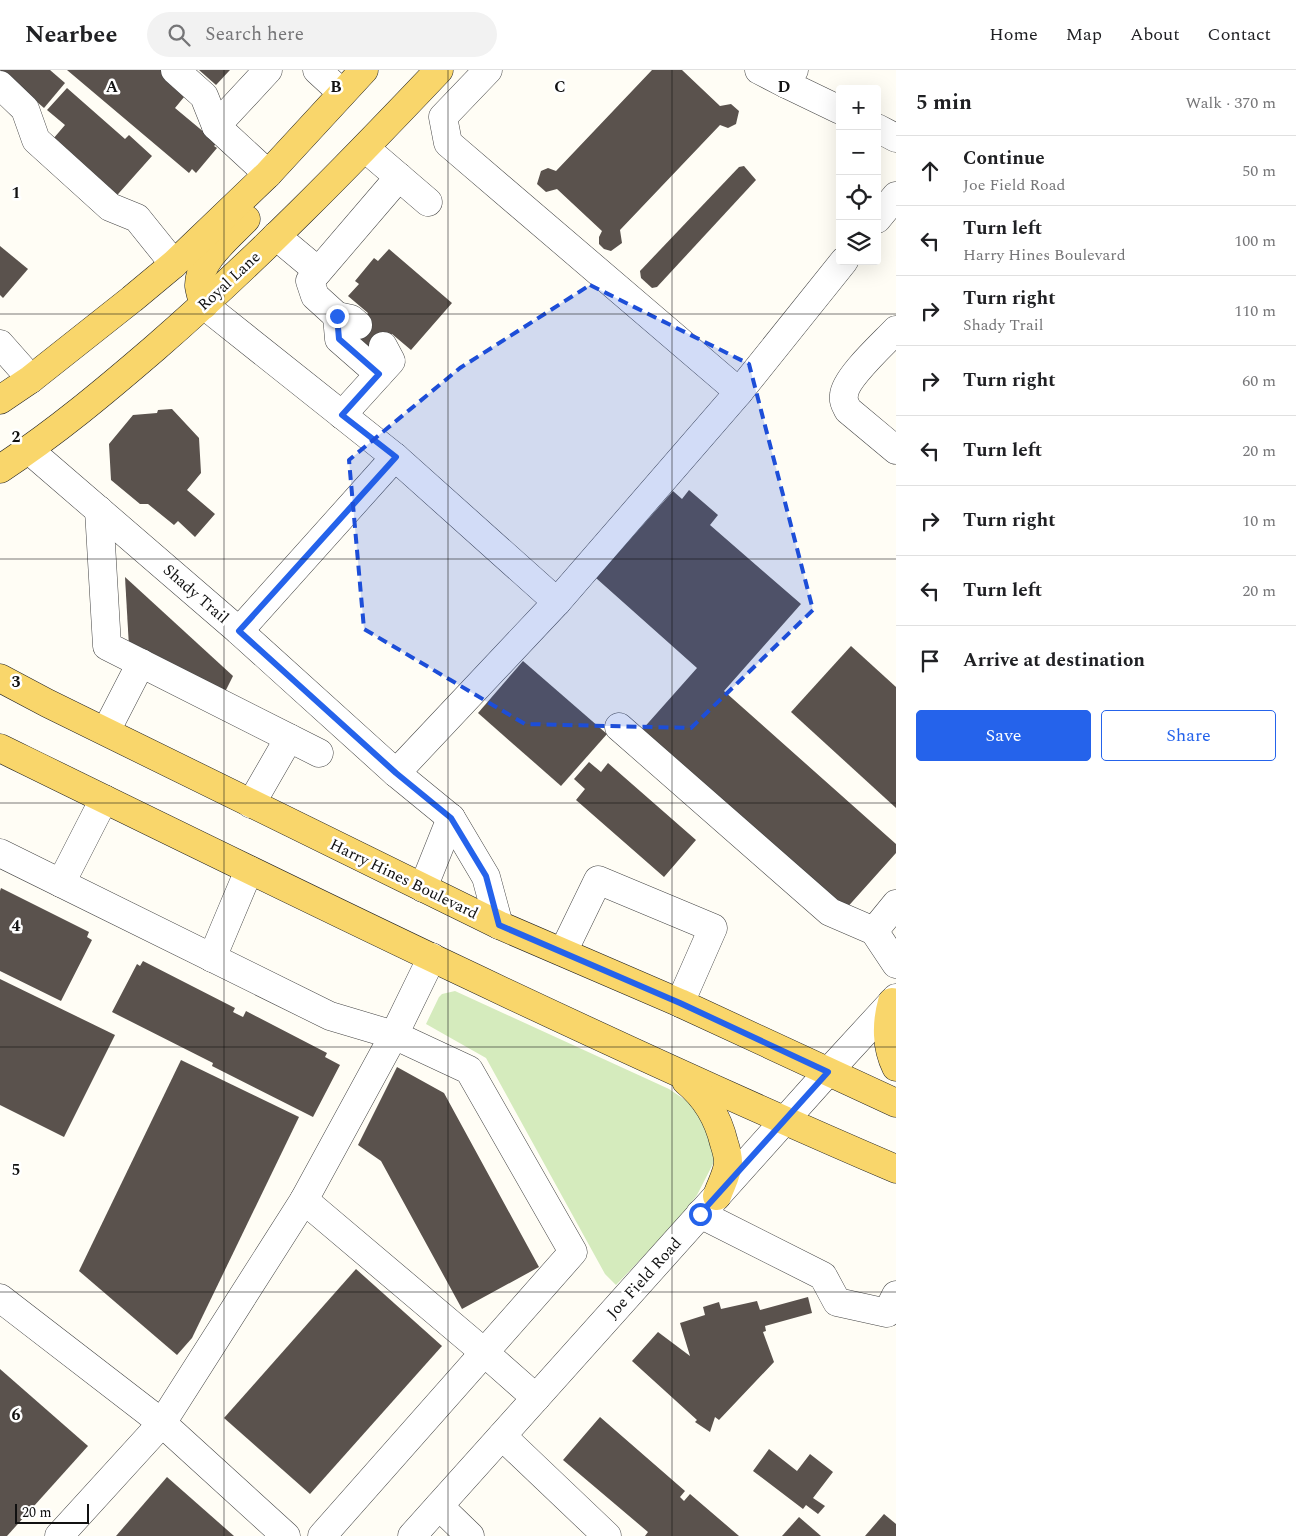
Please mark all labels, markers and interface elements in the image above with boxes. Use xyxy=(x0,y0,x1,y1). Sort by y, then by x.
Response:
search box xyxy=(147,12,497,57)
text: Nearbee xyxy=(25,17,117,53)
text: Search here xyxy=(205,20,304,49)
icon: search xyxy=(165,21,193,49)
text: Home xyxy=(989,21,1038,48)
text: Map xyxy=(1066,21,1102,48)
text: About xyxy=(1130,21,1180,48)
text: Contact xyxy=(1208,21,1271,48)
text: A xyxy=(106,75,119,99)
text: B xyxy=(330,75,342,99)
text: C xyxy=(554,75,566,99)
text: D xyxy=(778,75,791,99)
map controls xyxy=(836,85,881,265)
button: + xyxy=(836,85,881,130)
text: 5 min xyxy=(916,87,972,119)
text: Walk · 370 m xyxy=(1185,91,1276,115)
button: − xyxy=(836,130,881,175)
text: Continue xyxy=(963,144,1045,173)
icon: ahead xyxy=(916,157,944,185)
text: 50 m xyxy=(1242,159,1276,183)
text: Joe Field Road xyxy=(963,173,1066,197)
button: locate xyxy=(836,175,881,220)
text: 1 xyxy=(12,181,20,205)
text: Turn left xyxy=(963,214,1042,243)
button: layers xyxy=(836,220,881,265)
icon: left xyxy=(916,227,944,255)
text: 100 m xyxy=(1234,229,1276,253)
text: Harry Hines Boulevard xyxy=(963,243,1126,267)
street label: Royal Lane xyxy=(192,246,266,316)
text: Turn right xyxy=(963,284,1056,313)
icon: right xyxy=(916,297,944,325)
text: 110 m xyxy=(1234,299,1276,323)
route end xyxy=(326,305,349,328)
text: Shady Trail xyxy=(963,313,1044,337)
text: Turn right xyxy=(963,366,1056,395)
icon: right xyxy=(916,367,944,395)
text: 60 m xyxy=(1242,369,1276,393)
text: 2 xyxy=(12,425,21,449)
text: Turn left xyxy=(963,436,1042,465)
icon: left xyxy=(916,437,944,465)
text: 20 m xyxy=(1242,439,1276,463)
text: Turn right xyxy=(963,506,1056,535)
icon: right xyxy=(916,507,944,535)
text: 10 m xyxy=(1242,509,1276,533)
street label: Shady Trail xyxy=(158,559,234,629)
text: Turn left xyxy=(963,576,1042,605)
icon: left xyxy=(916,577,944,605)
text: 20 m xyxy=(1242,579,1276,603)
text: Arrive at destination xyxy=(963,646,1145,675)
icon: arrive xyxy=(916,647,944,675)
text: 3 xyxy=(12,670,21,694)
button: Save xyxy=(916,710,1091,761)
button: Share xyxy=(1101,710,1276,761)
street label: Harry Hines Boulevard xyxy=(326,833,482,925)
text: 4 xyxy=(12,914,21,938)
text: 5 xyxy=(12,1158,20,1182)
route start xyxy=(689,1203,712,1226)
street label: Joe Field Road xyxy=(601,1232,687,1324)
text: 6 xyxy=(12,1403,21,1427)
scale bar xyxy=(15,1501,89,1524)
text: 20 m xyxy=(22,1502,52,1523)

